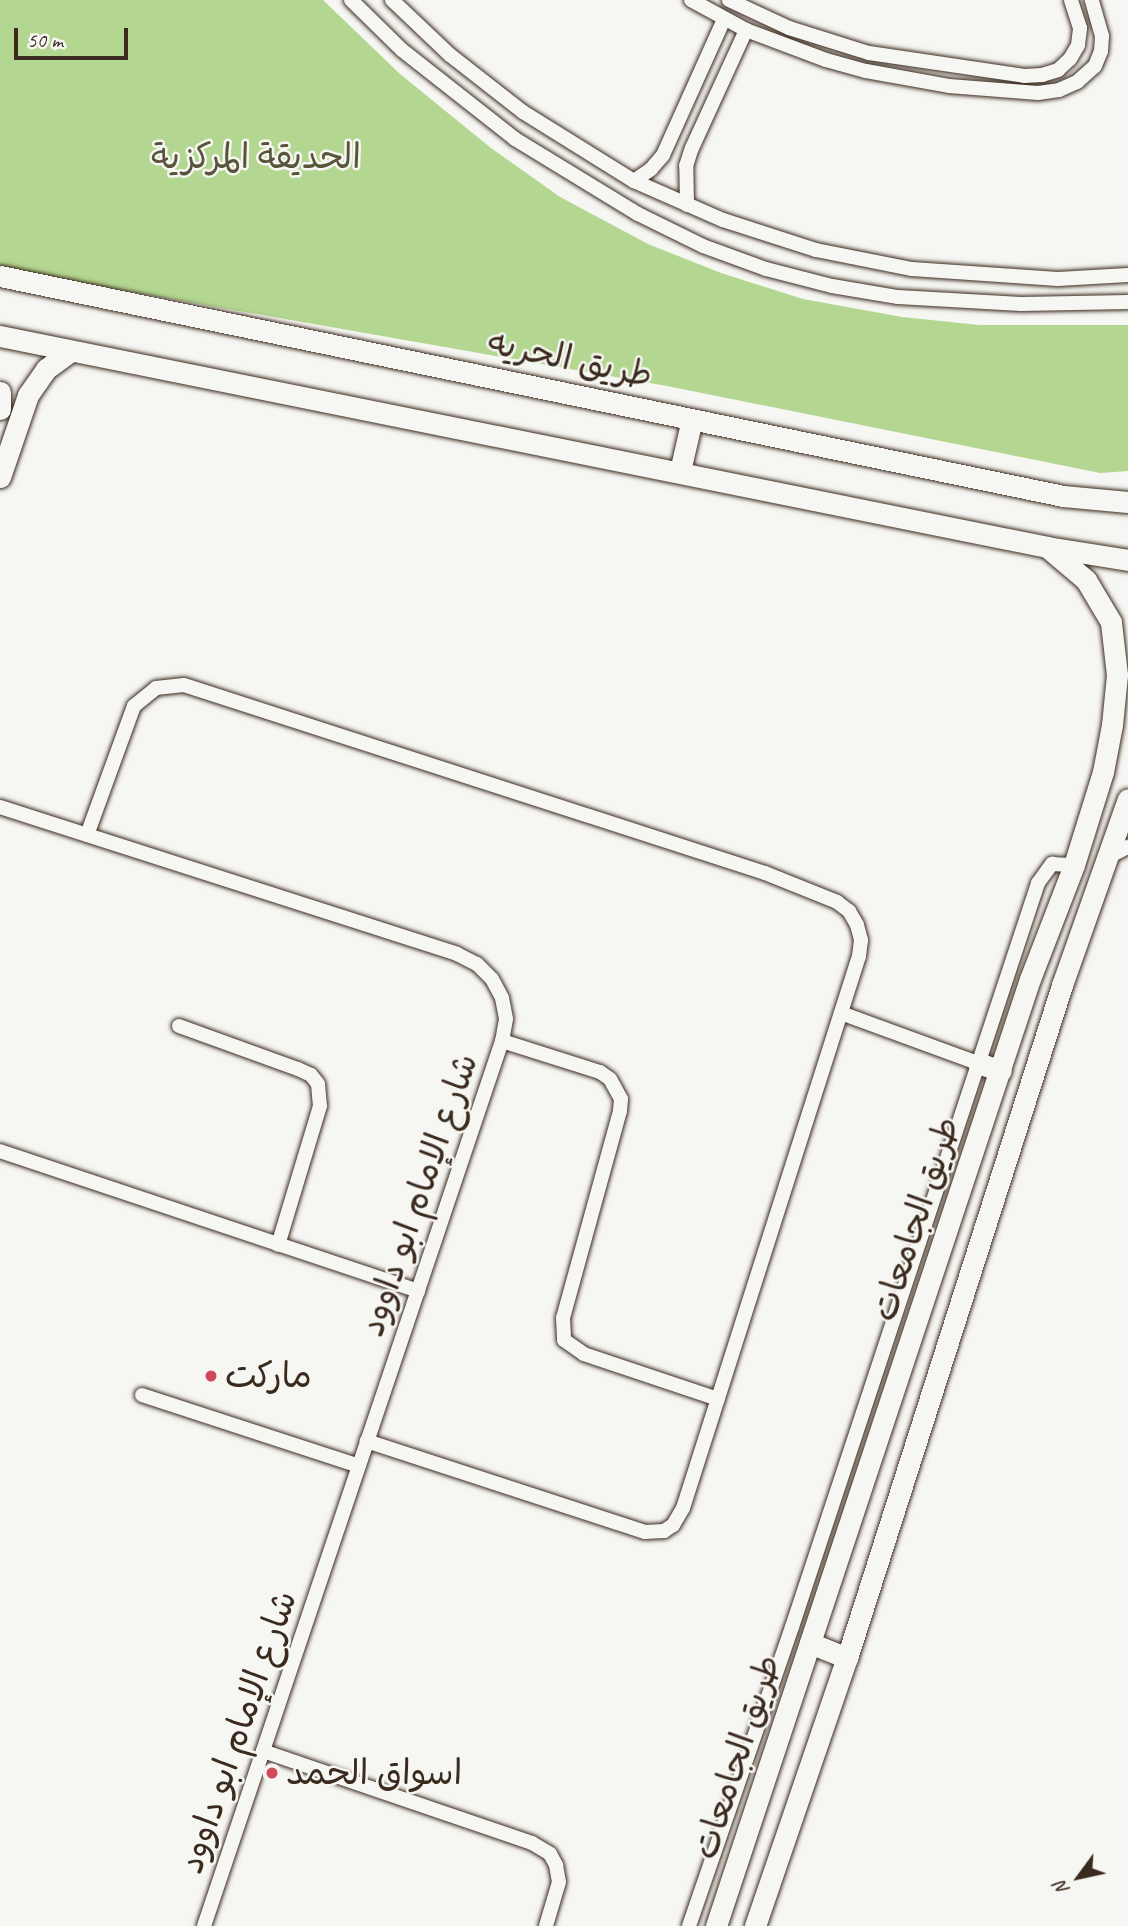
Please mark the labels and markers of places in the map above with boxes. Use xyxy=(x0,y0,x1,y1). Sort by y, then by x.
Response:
place label: ماركت xyxy=(225,1355,312,1397)
marker: ماركت xyxy=(203,1368,219,1384)
place label: اسواق الحمد xyxy=(286,1752,462,1794)
marker: اسواق الحمد xyxy=(264,1765,280,1781)

